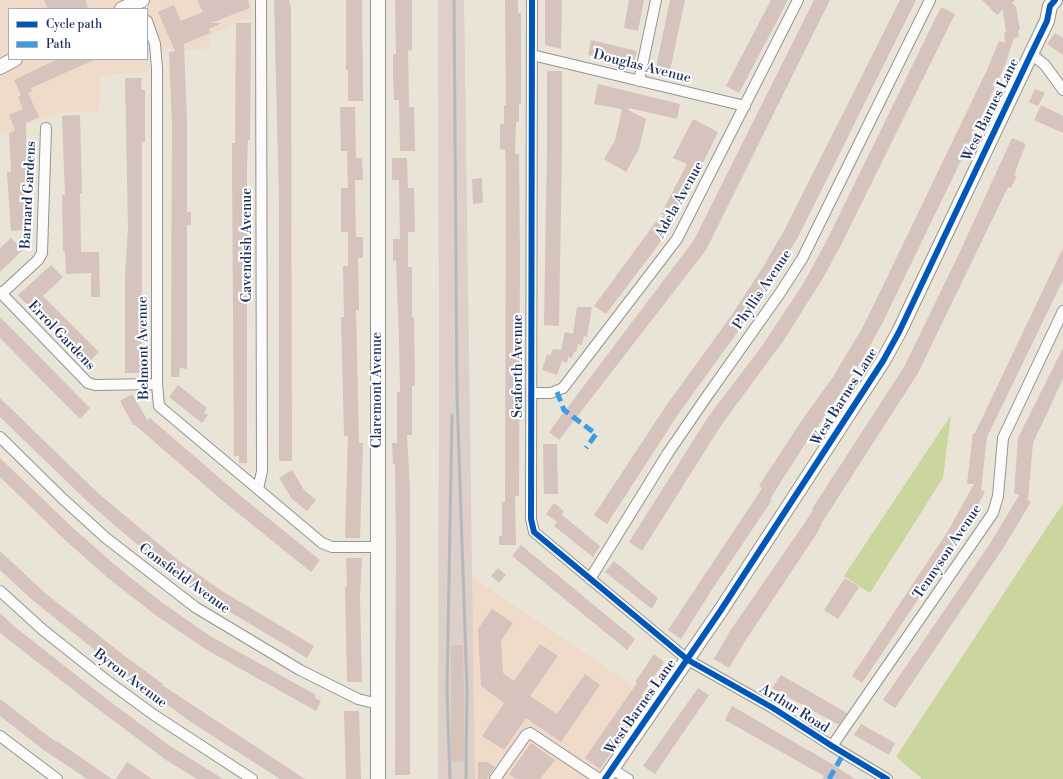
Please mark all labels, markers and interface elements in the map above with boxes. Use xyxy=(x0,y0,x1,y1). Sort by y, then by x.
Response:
legend xyxy=(8,8,148,60)
text: Cycle path xyxy=(46,17,102,32)
text: Path xyxy=(46,37,71,52)
street label: Douglas Avenue xyxy=(591,47,693,87)
street label: West Barnes Lane xyxy=(959,56,1023,164)
street label: Barnard Gardens xyxy=(18,141,40,249)
street label: Adela Avenue xyxy=(652,159,708,241)
street label: Cavendish Avenue xyxy=(240,188,256,302)
street label: Phyllis Avenue xyxy=(730,247,796,333)
street label: Belmont Avenue xyxy=(135,296,153,400)
street label: Errol Gardens xyxy=(24,298,98,374)
street label: Seaforth Avenue xyxy=(511,314,527,418)
street label: Claremont Avenue xyxy=(370,332,386,448)
street label: West Barnes Lane xyxy=(808,345,882,449)
street label: Tennyson Avenue xyxy=(910,502,986,602)
street label: Consfield Avenue xyxy=(135,540,233,618)
street label: Byron Avenue xyxy=(90,646,170,712)
street label: West Barnes Lane xyxy=(602,656,680,758)
street label: Arthur Road xyxy=(756,681,832,737)

